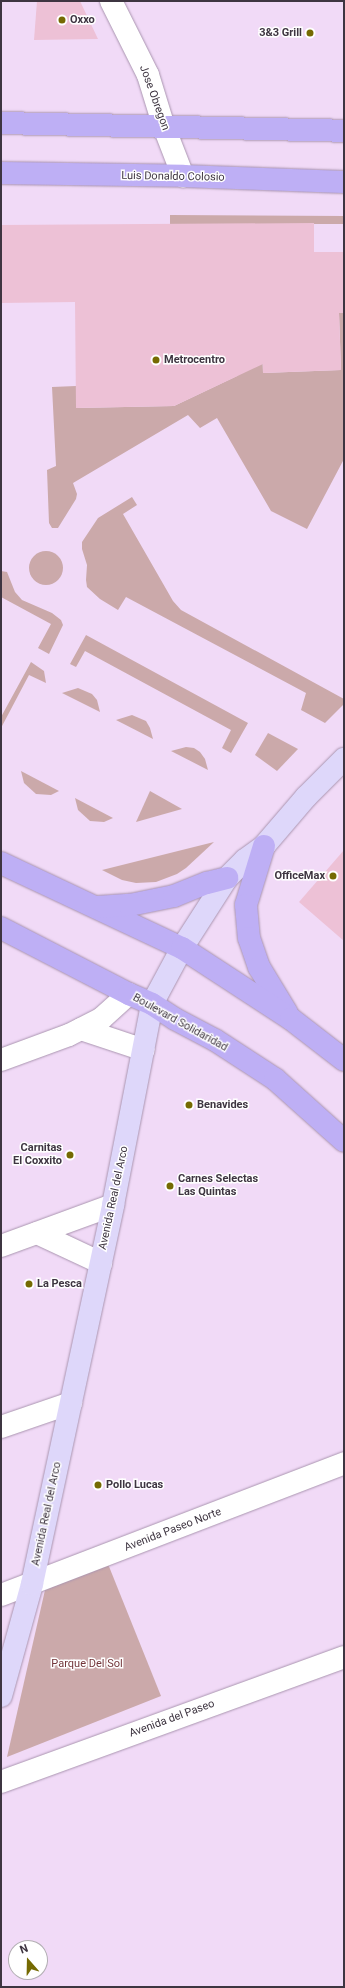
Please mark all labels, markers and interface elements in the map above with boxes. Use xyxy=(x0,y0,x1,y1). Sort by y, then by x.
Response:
place label: Oxxo xyxy=(70,13,95,27)
marker: Oxxo xyxy=(57,15,67,25)
place label: 3&3 Grill xyxy=(259,26,302,40)
marker: 3&3 Grill xyxy=(305,28,315,38)
street label: Jose Obregon xyxy=(136,64,172,132)
street label: Luis Donaldo Colosio xyxy=(121,169,225,185)
place label: Metrocentro xyxy=(164,353,225,367)
marker: Metrocentro xyxy=(151,355,161,365)
place label: OfficeMax xyxy=(274,869,325,883)
marker: OfficeMax xyxy=(328,871,338,881)
street label: Boulevard Solidaridad xyxy=(130,991,230,1055)
place label: Benavides xyxy=(197,1098,248,1112)
marker: Benavides xyxy=(184,1100,194,1110)
place label: Carnitas El Coxxito xyxy=(13,1142,62,1168)
street label: Avenida Real del Arco xyxy=(97,1145,131,1251)
marker: Carnitas El Coxxito xyxy=(65,1150,75,1160)
place label: Carnes Selectas Las Quintas xyxy=(178,1173,258,1199)
marker: Carnes Selectas Las Quintas xyxy=(165,1181,175,1191)
place label: La Pesca xyxy=(37,1277,82,1291)
marker: La Pesca xyxy=(24,1279,34,1289)
street label: Avenida Real del Arco xyxy=(30,1461,64,1567)
place label: Pollo Lucas xyxy=(106,1478,163,1492)
marker: Pollo Lucas xyxy=(93,1480,103,1490)
street label: Avenida Paseo Norte xyxy=(123,1505,223,1555)
park label: Parque Del Sol xyxy=(51,1657,123,1671)
street label: Avenida del Paseo xyxy=(128,1697,216,1741)
north arrow xyxy=(8,1940,48,1980)
text: N xyxy=(18,1942,30,1957)

